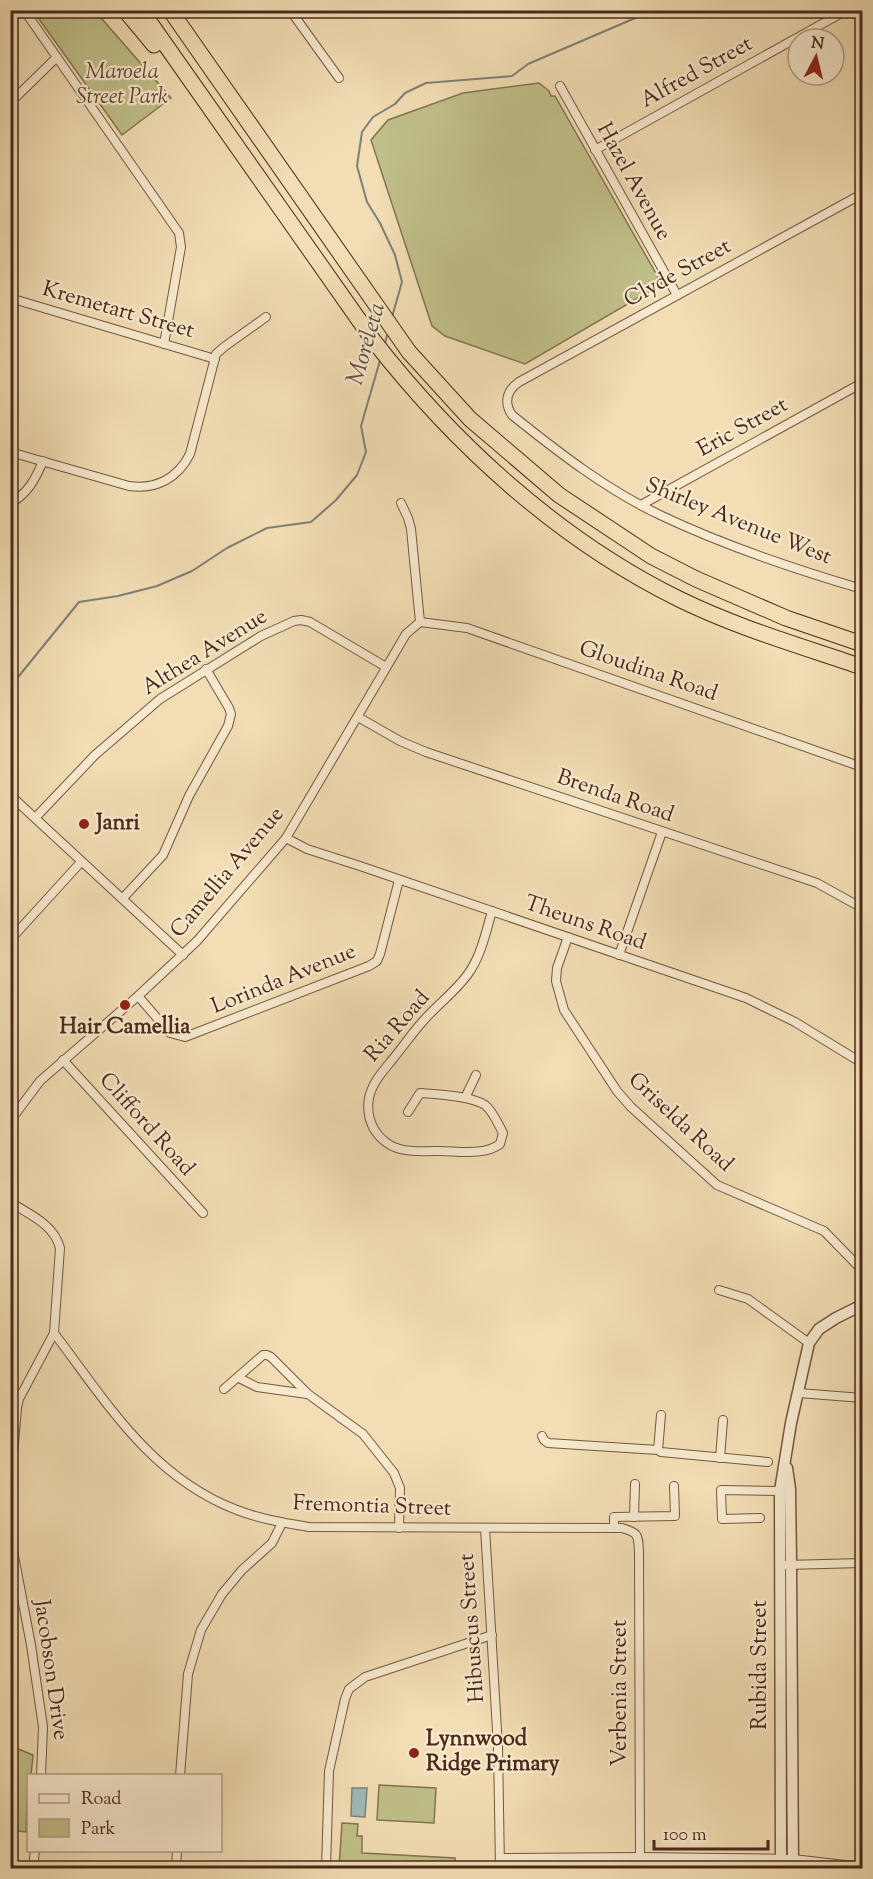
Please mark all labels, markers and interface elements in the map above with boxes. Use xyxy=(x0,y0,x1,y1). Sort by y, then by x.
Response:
north arrow xyxy=(786,27,846,87)
street label: Alfred Street xyxy=(635,29,759,117)
text: N xyxy=(810,32,825,57)
park label: Maroela Street Park xyxy=(76,57,168,114)
street label: Hazel Avenue xyxy=(587,117,679,247)
street label: Clyde Street xyxy=(619,231,738,317)
street label: Kremetart Street xyxy=(38,274,198,348)
water label: Moreleta xyxy=(339,299,395,389)
street label: Eric Street xyxy=(692,390,795,466)
street label: Shirley Avenue West xyxy=(640,470,837,574)
street label: Althea Avenue xyxy=(136,602,274,704)
street label: Gloudina Road xyxy=(574,633,722,711)
street label: Brenda Road xyxy=(552,762,678,832)
street label: Camellia Avenue xyxy=(164,800,292,946)
place label: Janri xyxy=(94,808,141,840)
marker: Janri xyxy=(77,817,91,831)
street label: Theuns Road xyxy=(520,888,650,960)
street label: Lorinda Avenue xyxy=(207,936,361,1024)
street label: Ria Road xyxy=(358,984,438,1070)
marker: Hair Camellia xyxy=(118,998,132,1012)
place label: Hair Camellia xyxy=(60,1012,191,1044)
street label: Clifford Road xyxy=(91,1066,201,1184)
street label: Griselda Road xyxy=(620,1066,740,1180)
street label: Fremontia Street xyxy=(292,1488,452,1526)
street label: Hibuscus Street xyxy=(452,1552,494,1704)
street label: Jacobson Drive xyxy=(24,1597,76,1742)
street label: Rubida Street xyxy=(745,1600,777,1730)
street label: Verbenia Street xyxy=(605,1619,637,1767)
place label: Lynnwood Ridge Primary xyxy=(426,1724,560,1781)
marker: Lynnwood Ridge Primary xyxy=(407,1746,421,1760)
legend xyxy=(27,1774,222,1852)
text: Road xyxy=(81,1787,121,1813)
scale bar xyxy=(654,1813,768,1851)
text: Park xyxy=(81,1817,116,1843)
text: 100 m xyxy=(663,1823,707,1849)

